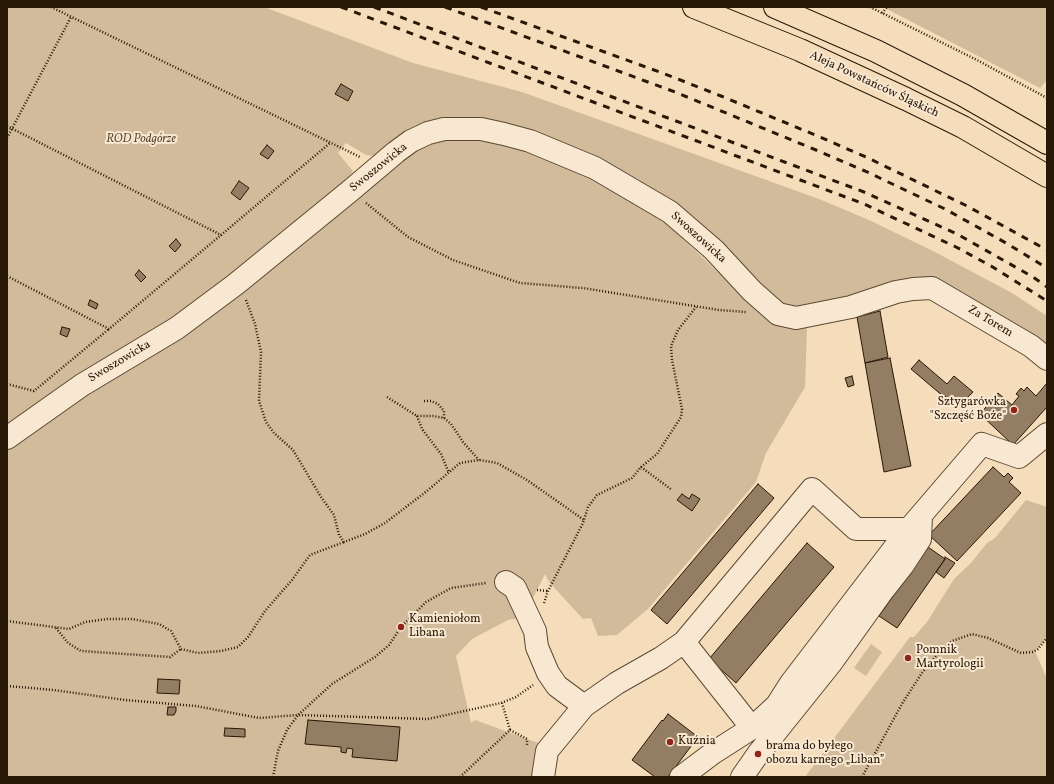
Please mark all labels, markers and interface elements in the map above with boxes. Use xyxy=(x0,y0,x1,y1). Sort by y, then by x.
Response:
street label: Aleja Powstańców Śląskich xyxy=(807,49,941,121)
park label: ROD Podgórze xyxy=(106,133,176,147)
street label: Swoszowicka xyxy=(347,140,411,196)
street label: Swoszowicka xyxy=(667,209,729,267)
street label: Za Torem xyxy=(965,303,1015,341)
street label: Swoszowicka xyxy=(86,338,154,386)
place label: Sztygarówka "Szczęść Boże" xyxy=(930,396,1006,424)
marker: Sztygarówka "Szczęść Boże" xyxy=(1009,405,1019,415)
place label: Kamieniołom Libana xyxy=(409,613,481,641)
marker: Kamieniołom Libana xyxy=(396,622,406,632)
place label: Pomnik Martyrologii xyxy=(916,644,983,672)
marker: Pomnik Martyrologii xyxy=(903,653,913,663)
place label: Kuźnia xyxy=(678,735,716,749)
marker: Kuźnia xyxy=(665,737,675,747)
place label: brama do byłego obozu karnego „Liban” xyxy=(766,740,884,768)
marker: brama do byłego obozu karnego „Liban” xyxy=(753,749,763,759)

